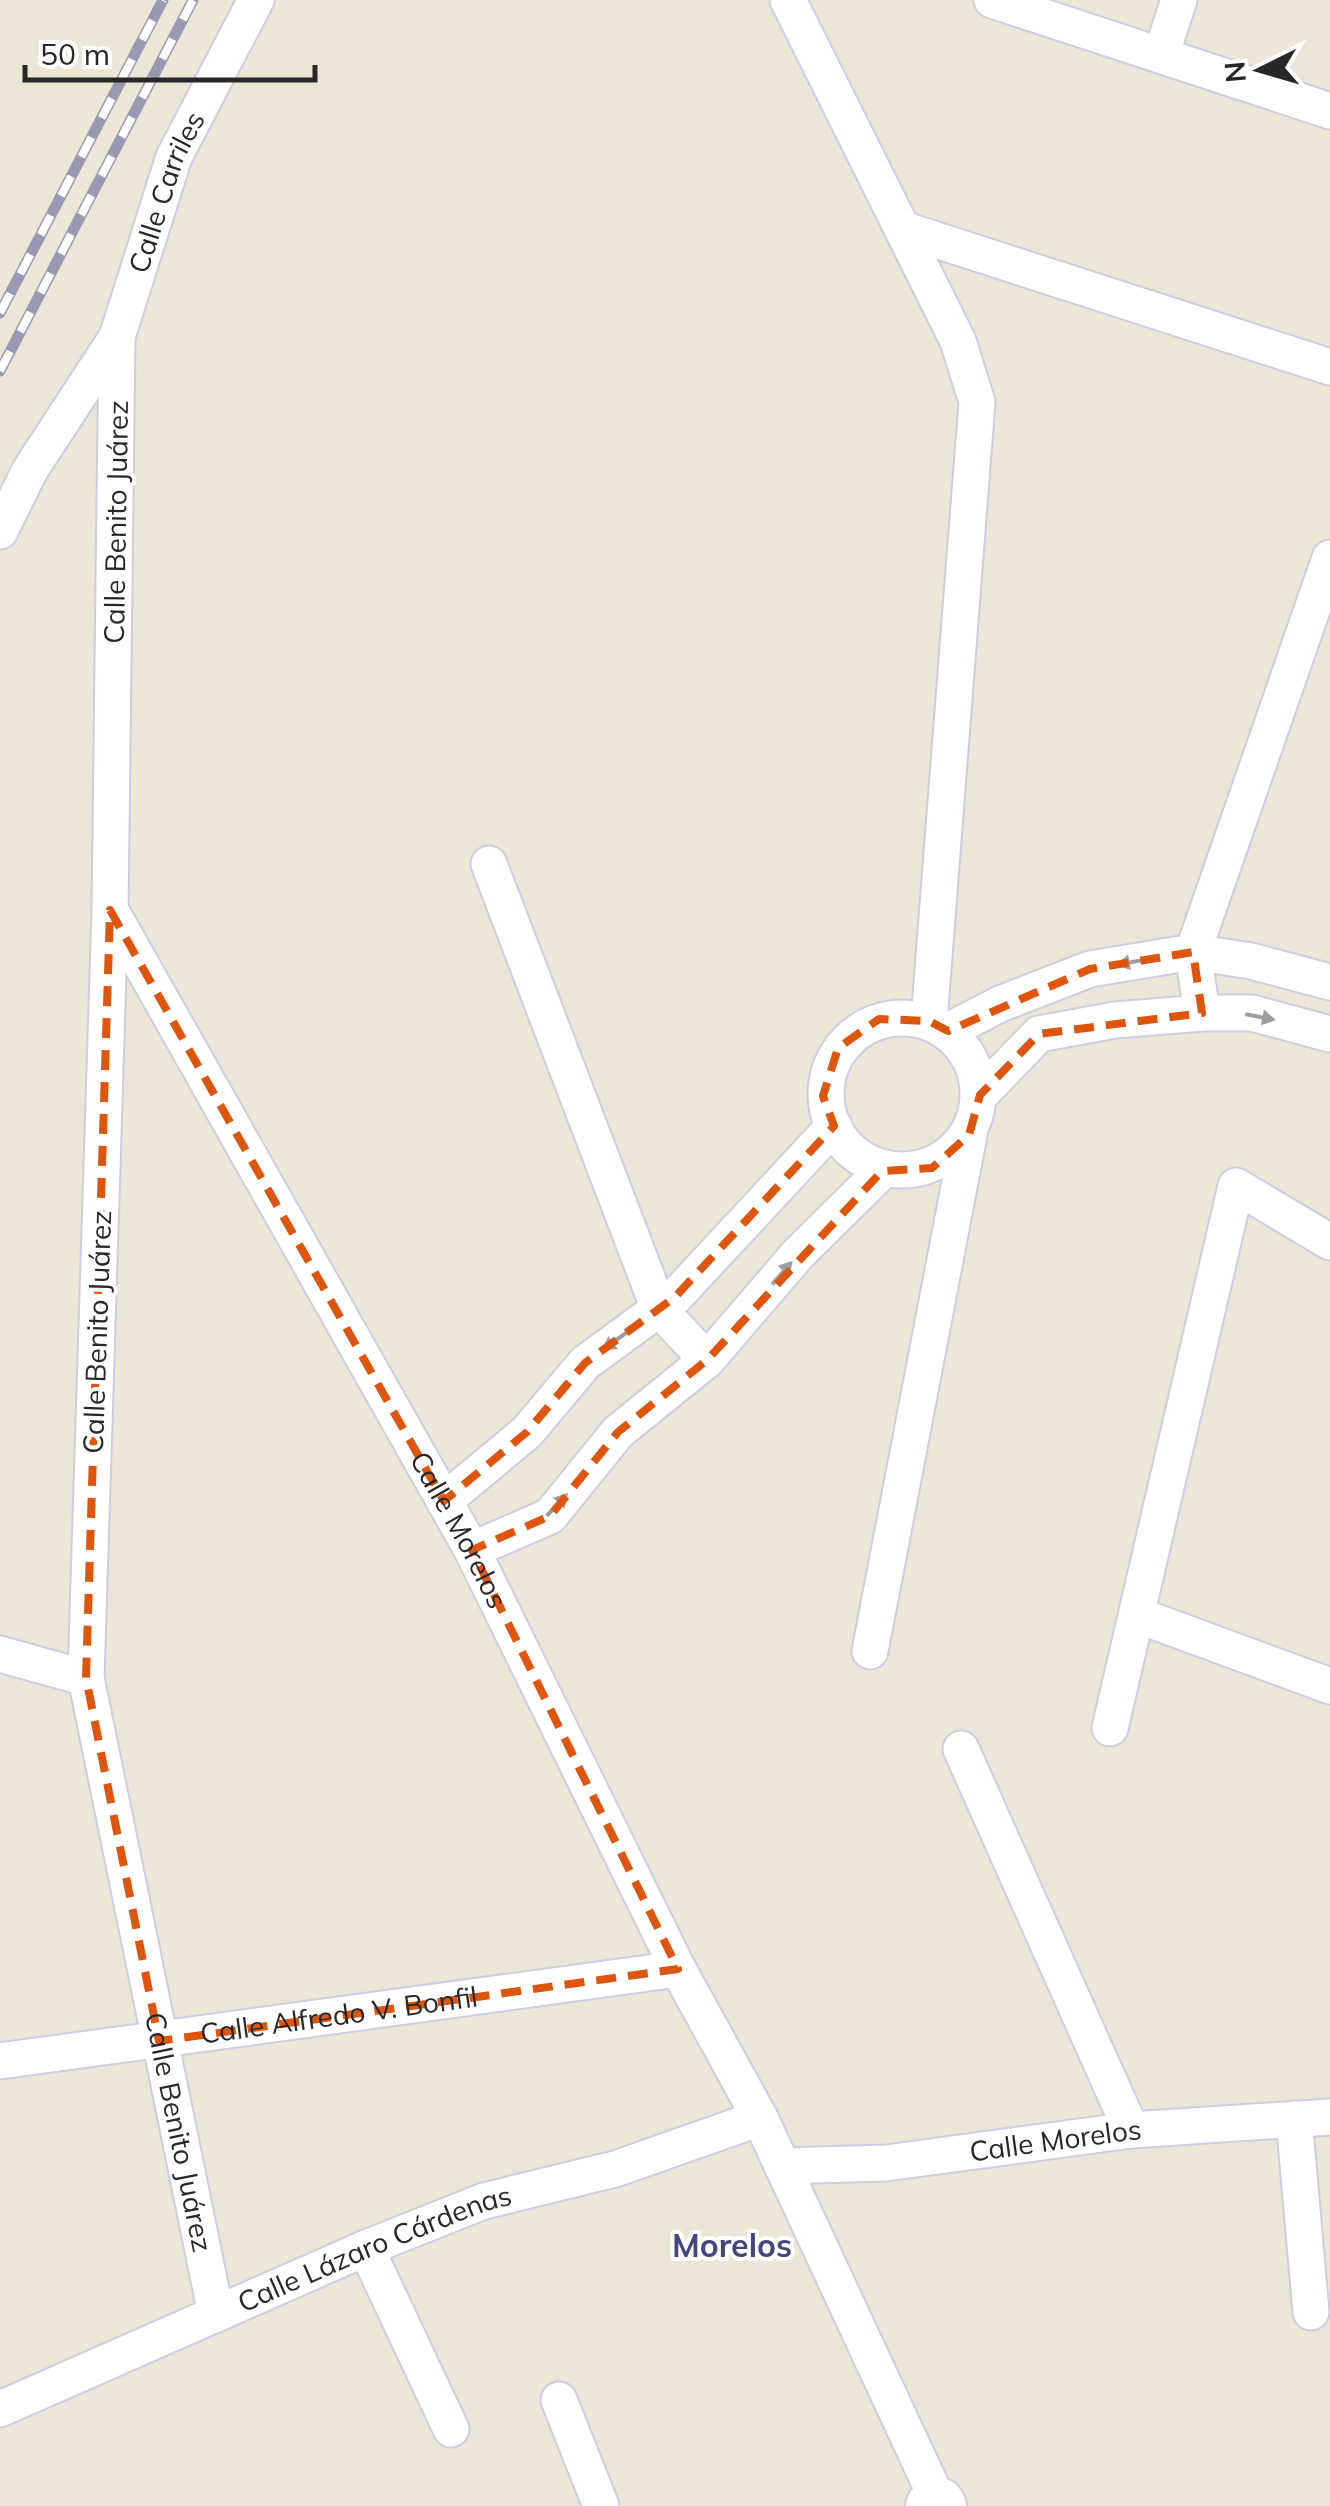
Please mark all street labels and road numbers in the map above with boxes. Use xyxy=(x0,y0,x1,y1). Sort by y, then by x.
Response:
street label: Calle Carriles xyxy=(120,105,212,277)
street label: Calle Benito Juárez xyxy=(96,400,135,644)
street label: Calle Benito Juárez xyxy=(75,1210,118,1454)
street label: Calle Morelos xyxy=(403,1445,516,1614)
street label: Calle Alfredo V. Bonfil xyxy=(198,1978,480,2051)
street label: Calle Benito Juárez xyxy=(138,2009,221,2255)
street label: Calle Morelos xyxy=(967,2111,1142,2169)
street label: Calle Lázaro Cárdenas xyxy=(232,2177,515,2319)

